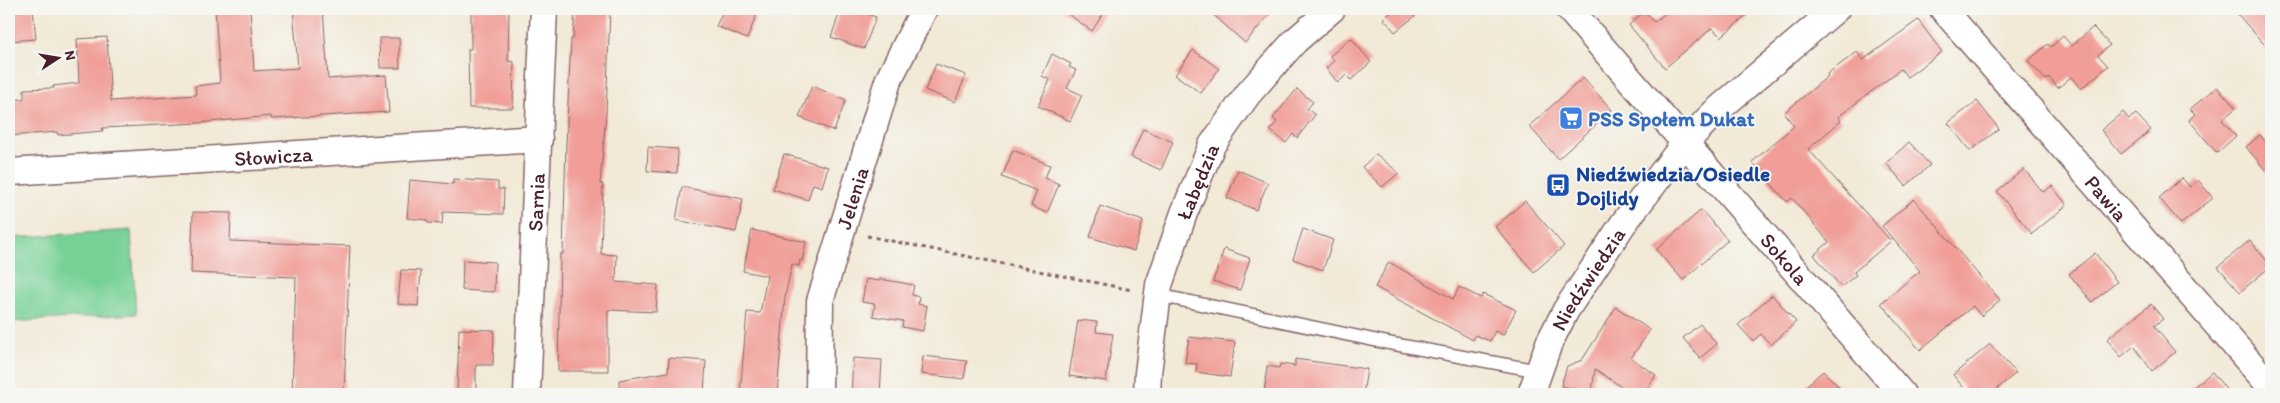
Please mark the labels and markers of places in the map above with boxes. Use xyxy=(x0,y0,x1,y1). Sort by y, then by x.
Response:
supermarket icon: PSS Społem Dukat xyxy=(1558,105,1584,131)
place label: PSS Społem Dukat xyxy=(1588,106,1755,132)
place label: Niedźwiedzia/Osiedle Dojlidy xyxy=(1576,161,1770,211)
bus stop icon: Niedźwiedzia/Osiedle Dojlidy xyxy=(1545,172,1571,198)

